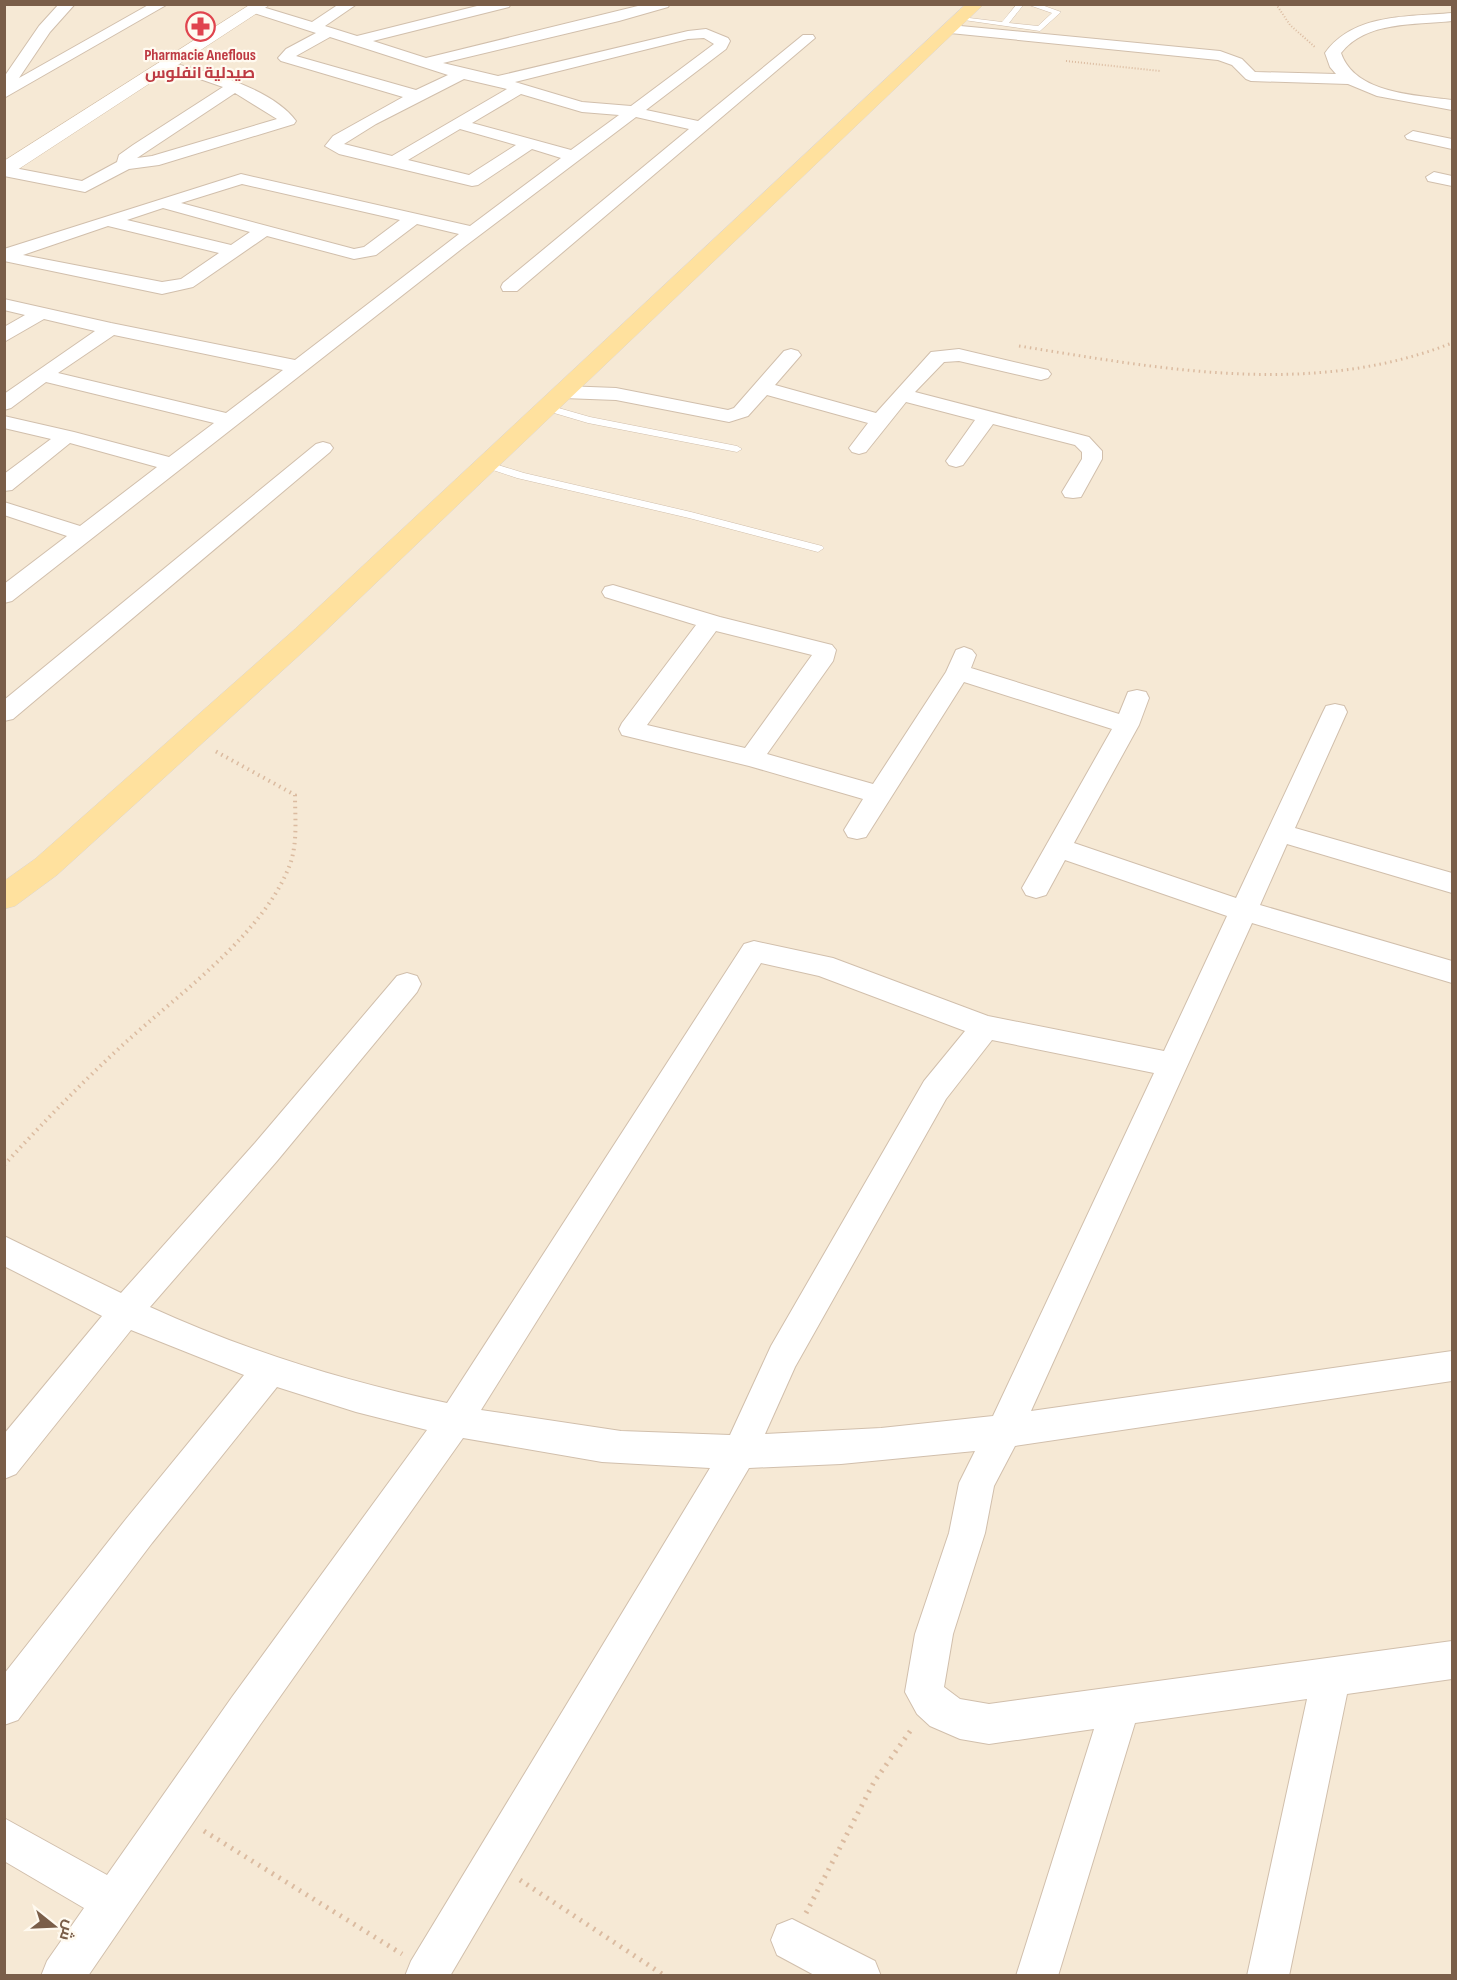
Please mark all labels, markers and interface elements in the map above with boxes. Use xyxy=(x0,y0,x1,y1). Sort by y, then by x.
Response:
pharmacy icon: Pharmacie Aneflous صيدلية انفلوس xyxy=(184,11,216,43)
place label: Pharmacie Aneflous صيدلية انفلوس xyxy=(144,46,256,83)
north arrow xyxy=(24,1896,84,1956)
text: ش xyxy=(55,1917,79,1943)

